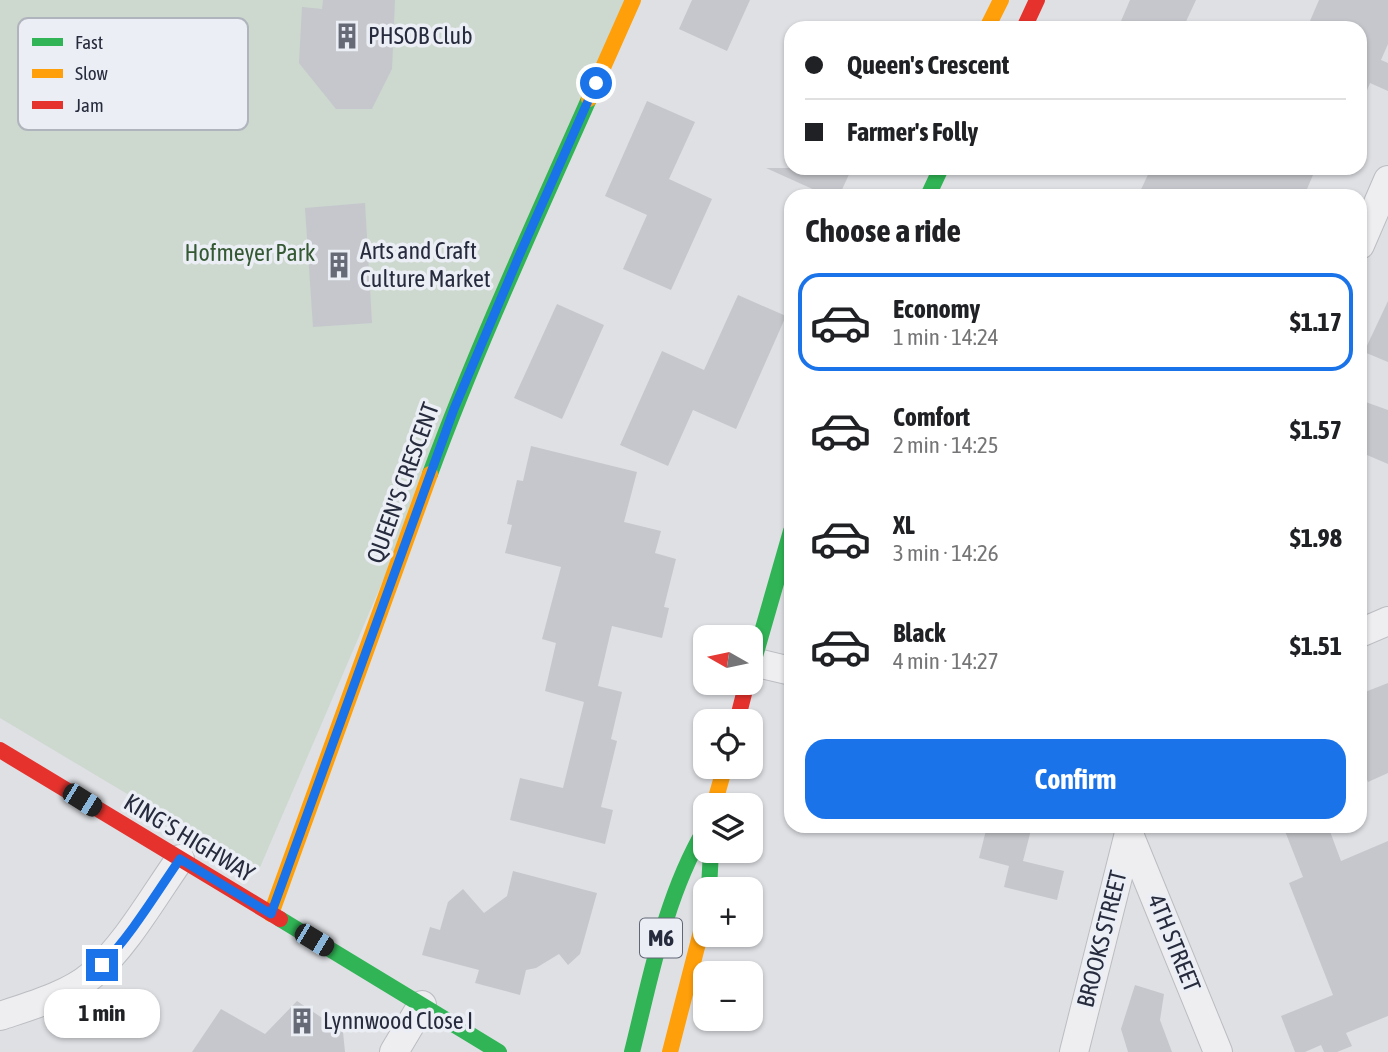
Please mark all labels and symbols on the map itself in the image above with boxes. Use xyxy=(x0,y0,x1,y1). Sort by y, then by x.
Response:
legend xyxy=(18,18,248,130)
building icon: PHSOB Club xyxy=(332,21,362,51)
place label: PHSOB Club xyxy=(368,22,473,49)
text: Fast xyxy=(75,31,103,53)
text: Slow xyxy=(75,62,109,84)
route start xyxy=(580,67,612,99)
text: Jam xyxy=(75,94,104,116)
place label: Arts and Craft Culture Market xyxy=(360,237,491,292)
park label: Hofmeyer Park xyxy=(185,239,316,266)
building icon: Arts and Craft Culture Market xyxy=(324,250,354,280)
street label: QUEEN'S CRESCENT xyxy=(361,398,444,567)
north arrow xyxy=(693,625,763,695)
car xyxy=(59,780,106,820)
street label: KING'S HIGHWAY xyxy=(119,788,259,887)
street label: BROOKS STREET xyxy=(1071,867,1132,1010)
street label: 4TH STREET xyxy=(1143,890,1206,996)
road number: M6 xyxy=(640,918,682,958)
car xyxy=(291,920,338,960)
route end xyxy=(86,949,118,981)
callout: 1 min xyxy=(44,990,160,1038)
building icon: Lynnwood Close I xyxy=(287,1006,317,1036)
place label: Lynnwood Close I xyxy=(323,1007,473,1034)

